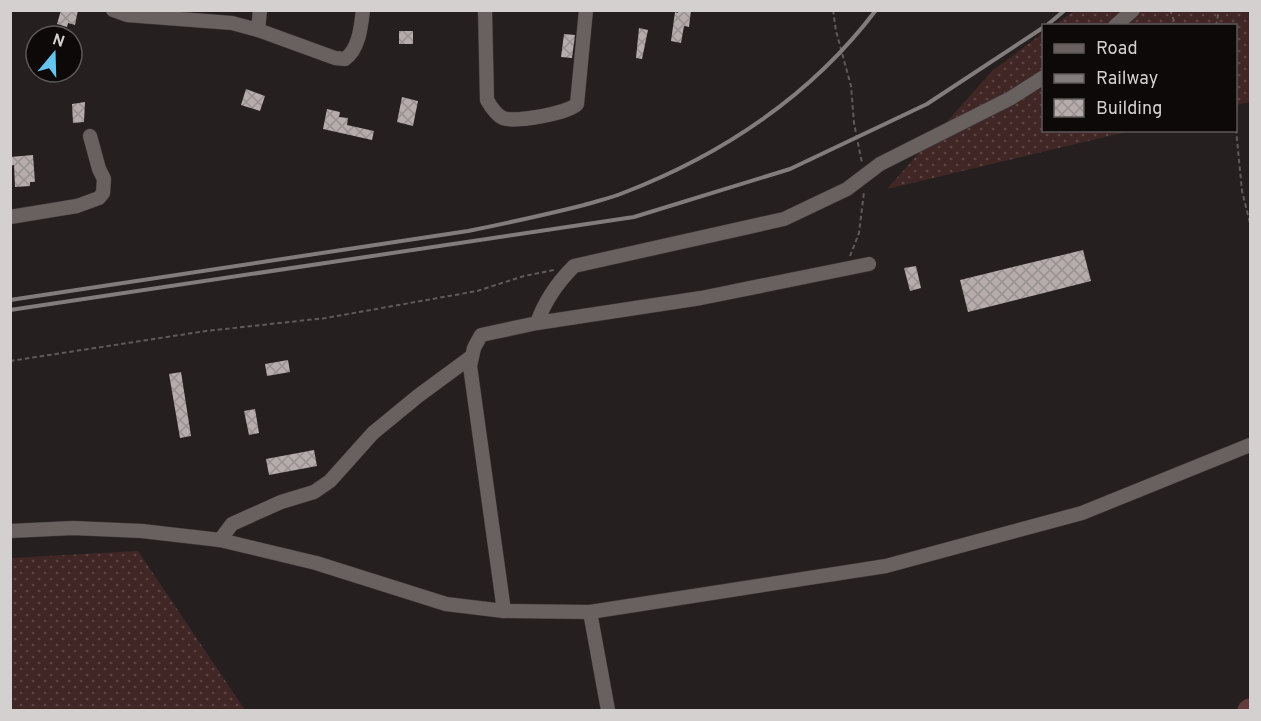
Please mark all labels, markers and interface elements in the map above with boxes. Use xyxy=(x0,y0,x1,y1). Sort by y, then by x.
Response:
north arrow xyxy=(24,24,84,84)
legend xyxy=(1042,24,1237,132)
text: N xyxy=(50,30,67,53)
text: Road xyxy=(1096,38,1138,61)
text: Railway xyxy=(1096,68,1158,91)
text: Building xyxy=(1096,98,1162,121)

